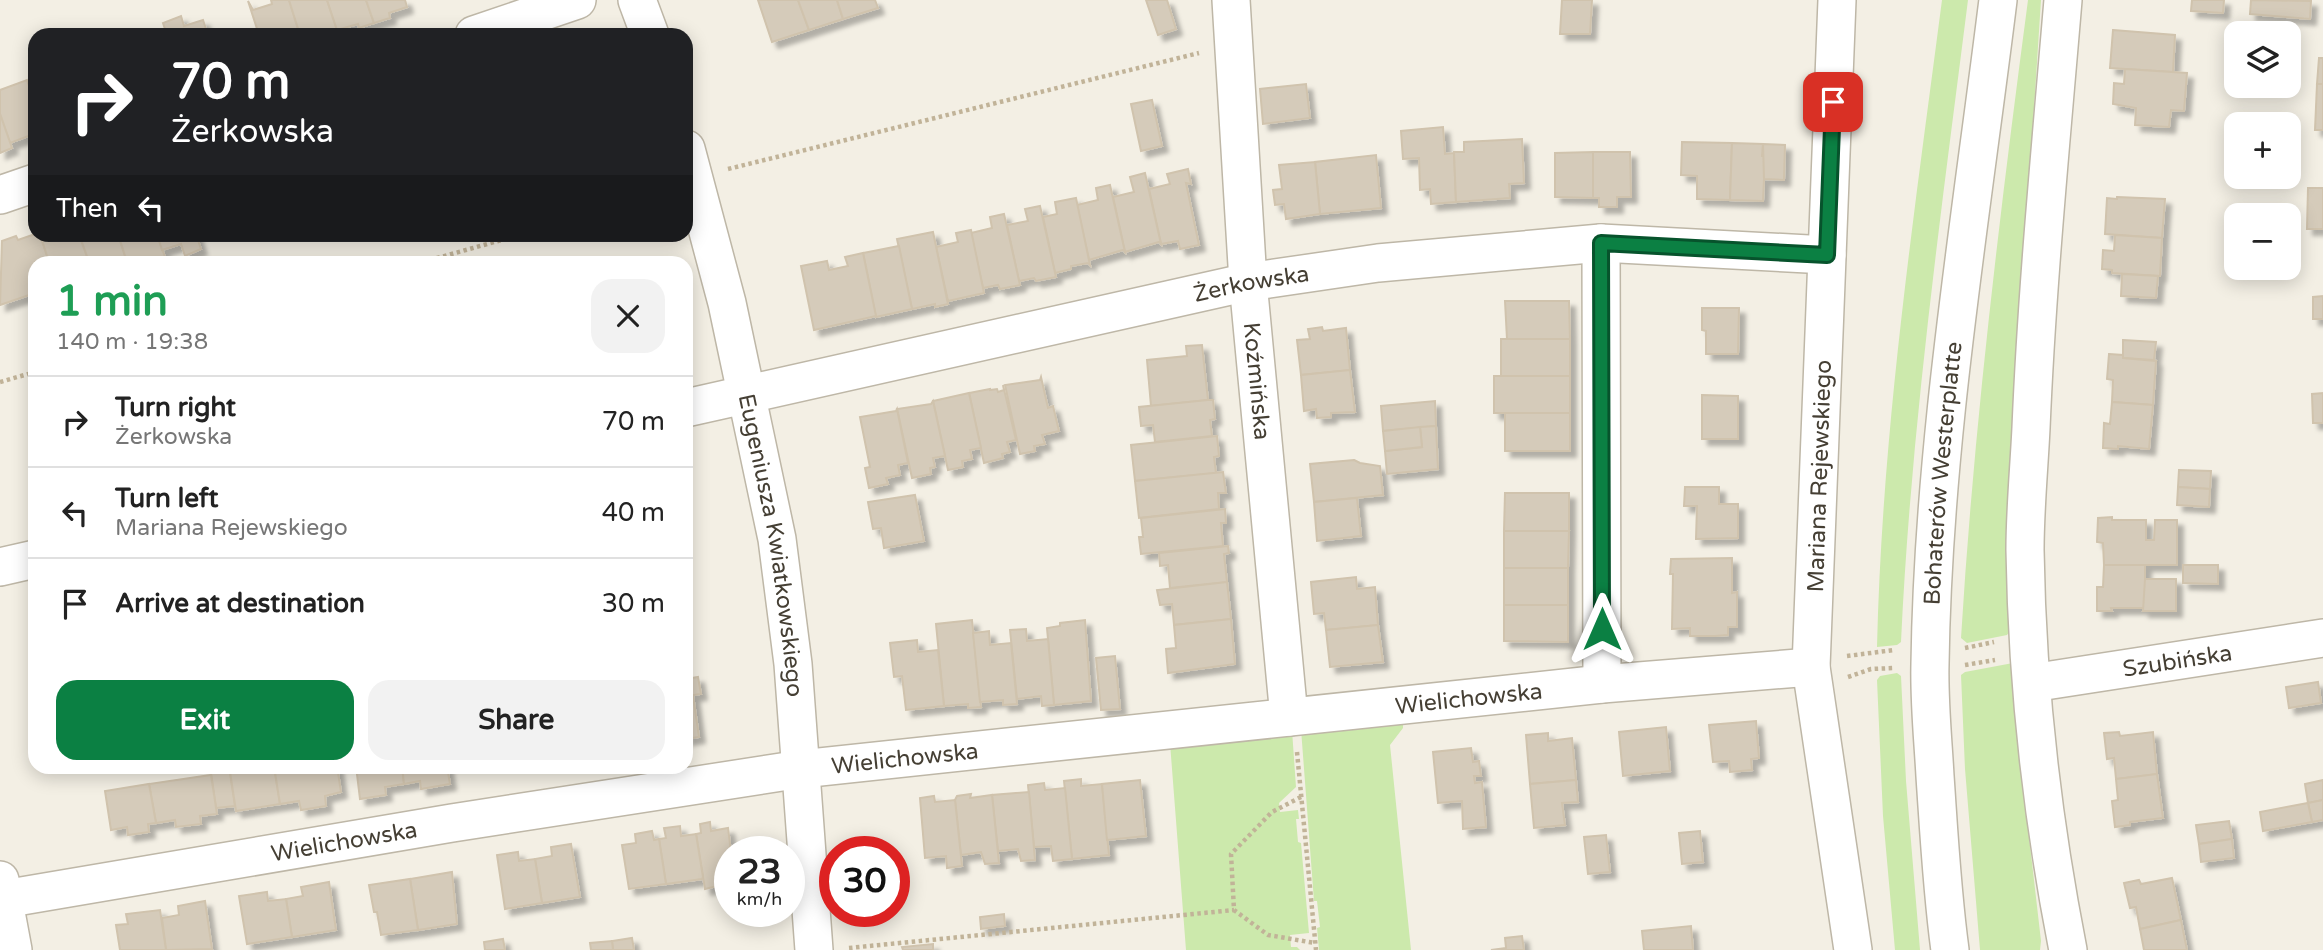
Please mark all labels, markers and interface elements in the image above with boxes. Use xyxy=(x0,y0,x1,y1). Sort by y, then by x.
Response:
map controls xyxy=(2224,21,2301,280)
button: layers xyxy=(2224,21,2301,98)
text: 70 m xyxy=(171,53,290,112)
icon: right xyxy=(56,56,147,147)
pin xyxy=(1803,72,1863,132)
icon: arrive xyxy=(1814,83,1852,121)
button: + xyxy=(2224,112,2301,189)
text: Żerkowska xyxy=(171,113,334,151)
icon: left xyxy=(132,189,170,227)
text: Then xyxy=(56,193,118,224)
button: − xyxy=(2224,203,2301,280)
street label: Żerkowska xyxy=(1191,260,1311,309)
text: 1 min xyxy=(56,276,168,327)
button: close xyxy=(591,279,665,353)
street label: Koźmińska xyxy=(1237,321,1276,441)
text: 140 m · 19:38 xyxy=(56,328,208,356)
street label: Bohaterów Westerplatte xyxy=(1919,340,1969,606)
street label: Mariana Rejewskiego xyxy=(1802,359,1838,593)
street label: Eugeniusza Kwiatkowskiego xyxy=(732,391,808,698)
text: Turn right xyxy=(115,392,236,423)
icon: right xyxy=(56,403,94,441)
text: 70 m xyxy=(602,406,665,437)
text: Żerkowska xyxy=(115,423,232,451)
text: Turn left xyxy=(115,483,218,514)
icon: left xyxy=(56,494,94,532)
text: 40 m xyxy=(602,497,665,528)
text: Mariana Rejewskiego xyxy=(115,514,348,542)
icon: arrive xyxy=(56,585,94,623)
text: Arrive at destination xyxy=(115,588,365,619)
text: 30 m xyxy=(602,588,665,619)
position arrow xyxy=(1565,592,1639,666)
street label: Szubińska xyxy=(2121,639,2234,684)
street label: Wielichowska xyxy=(1394,677,1544,721)
button: Exit xyxy=(56,680,354,760)
button: Share xyxy=(368,680,665,760)
street label: Wielichowska xyxy=(830,737,980,781)
street label: Wielichowska xyxy=(269,816,420,868)
speed limit sign: 30 xyxy=(819,836,910,927)
text: 23 xyxy=(738,851,781,893)
text: km/h xyxy=(737,888,782,910)

